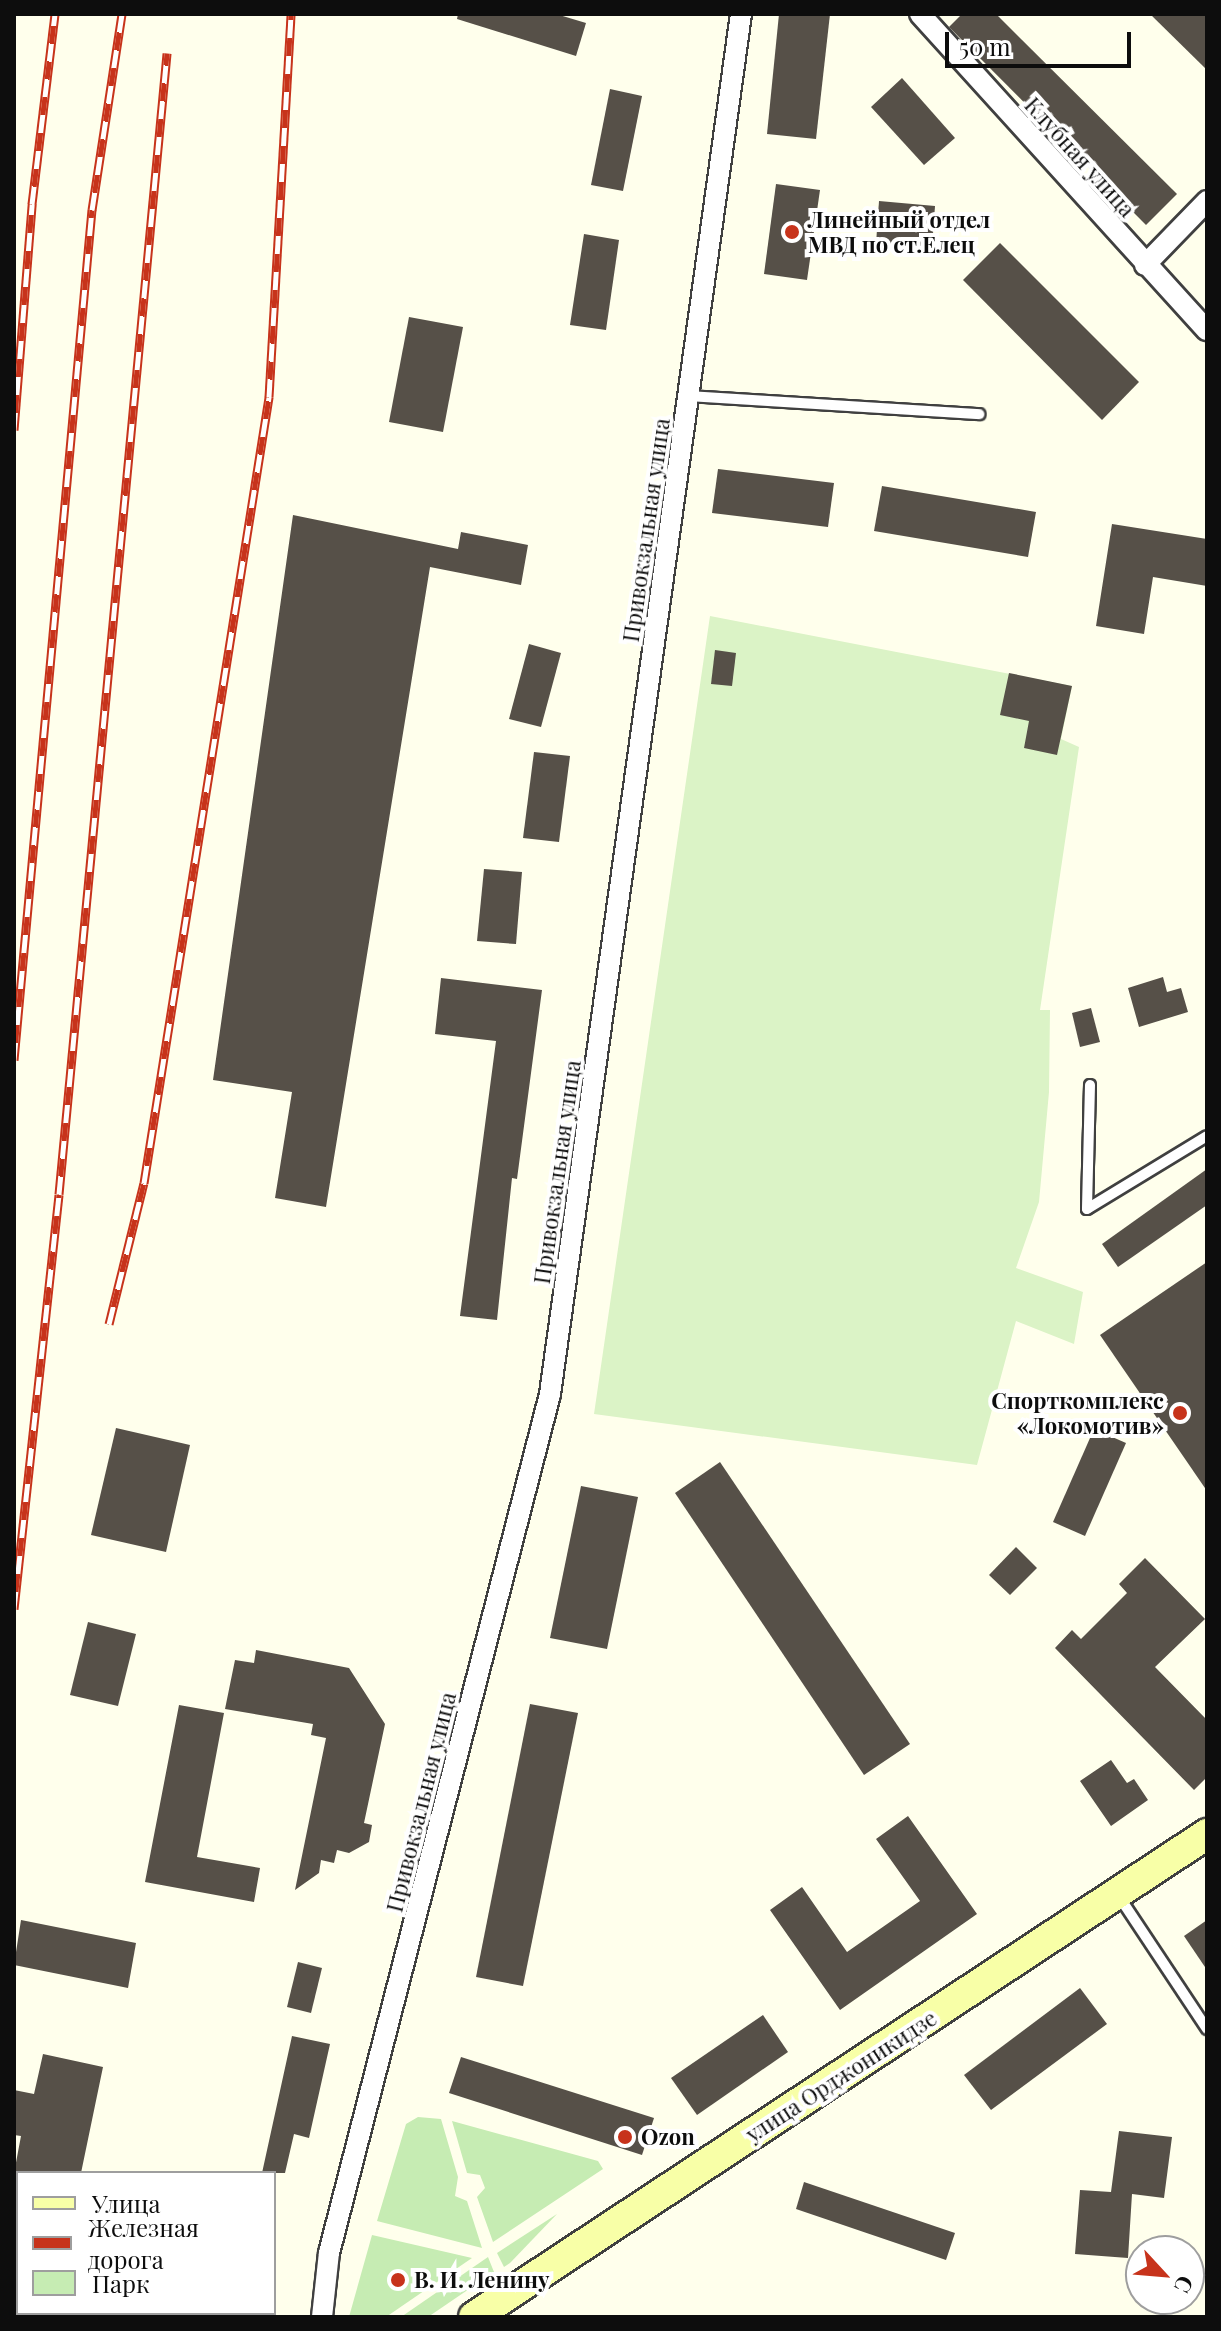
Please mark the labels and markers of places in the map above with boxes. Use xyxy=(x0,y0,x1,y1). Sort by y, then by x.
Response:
place label: Линейный отдел МВД по ст.Елец xyxy=(808,206,990,258)
marker: Линейный отдел МВД по ст.Елец xyxy=(783,223,801,241)
place label: Спорткомплекс «Локомотив» xyxy=(991,1387,1164,1438)
marker: Спорткомплекс «Локомотив» xyxy=(1171,1404,1189,1422)
place label: Ozon xyxy=(641,2124,695,2150)
marker: Ozon xyxy=(616,2128,634,2146)
place label: В. И. Ленину xyxy=(414,2267,549,2293)
marker: В. И. Ленину xyxy=(389,2271,407,2289)

